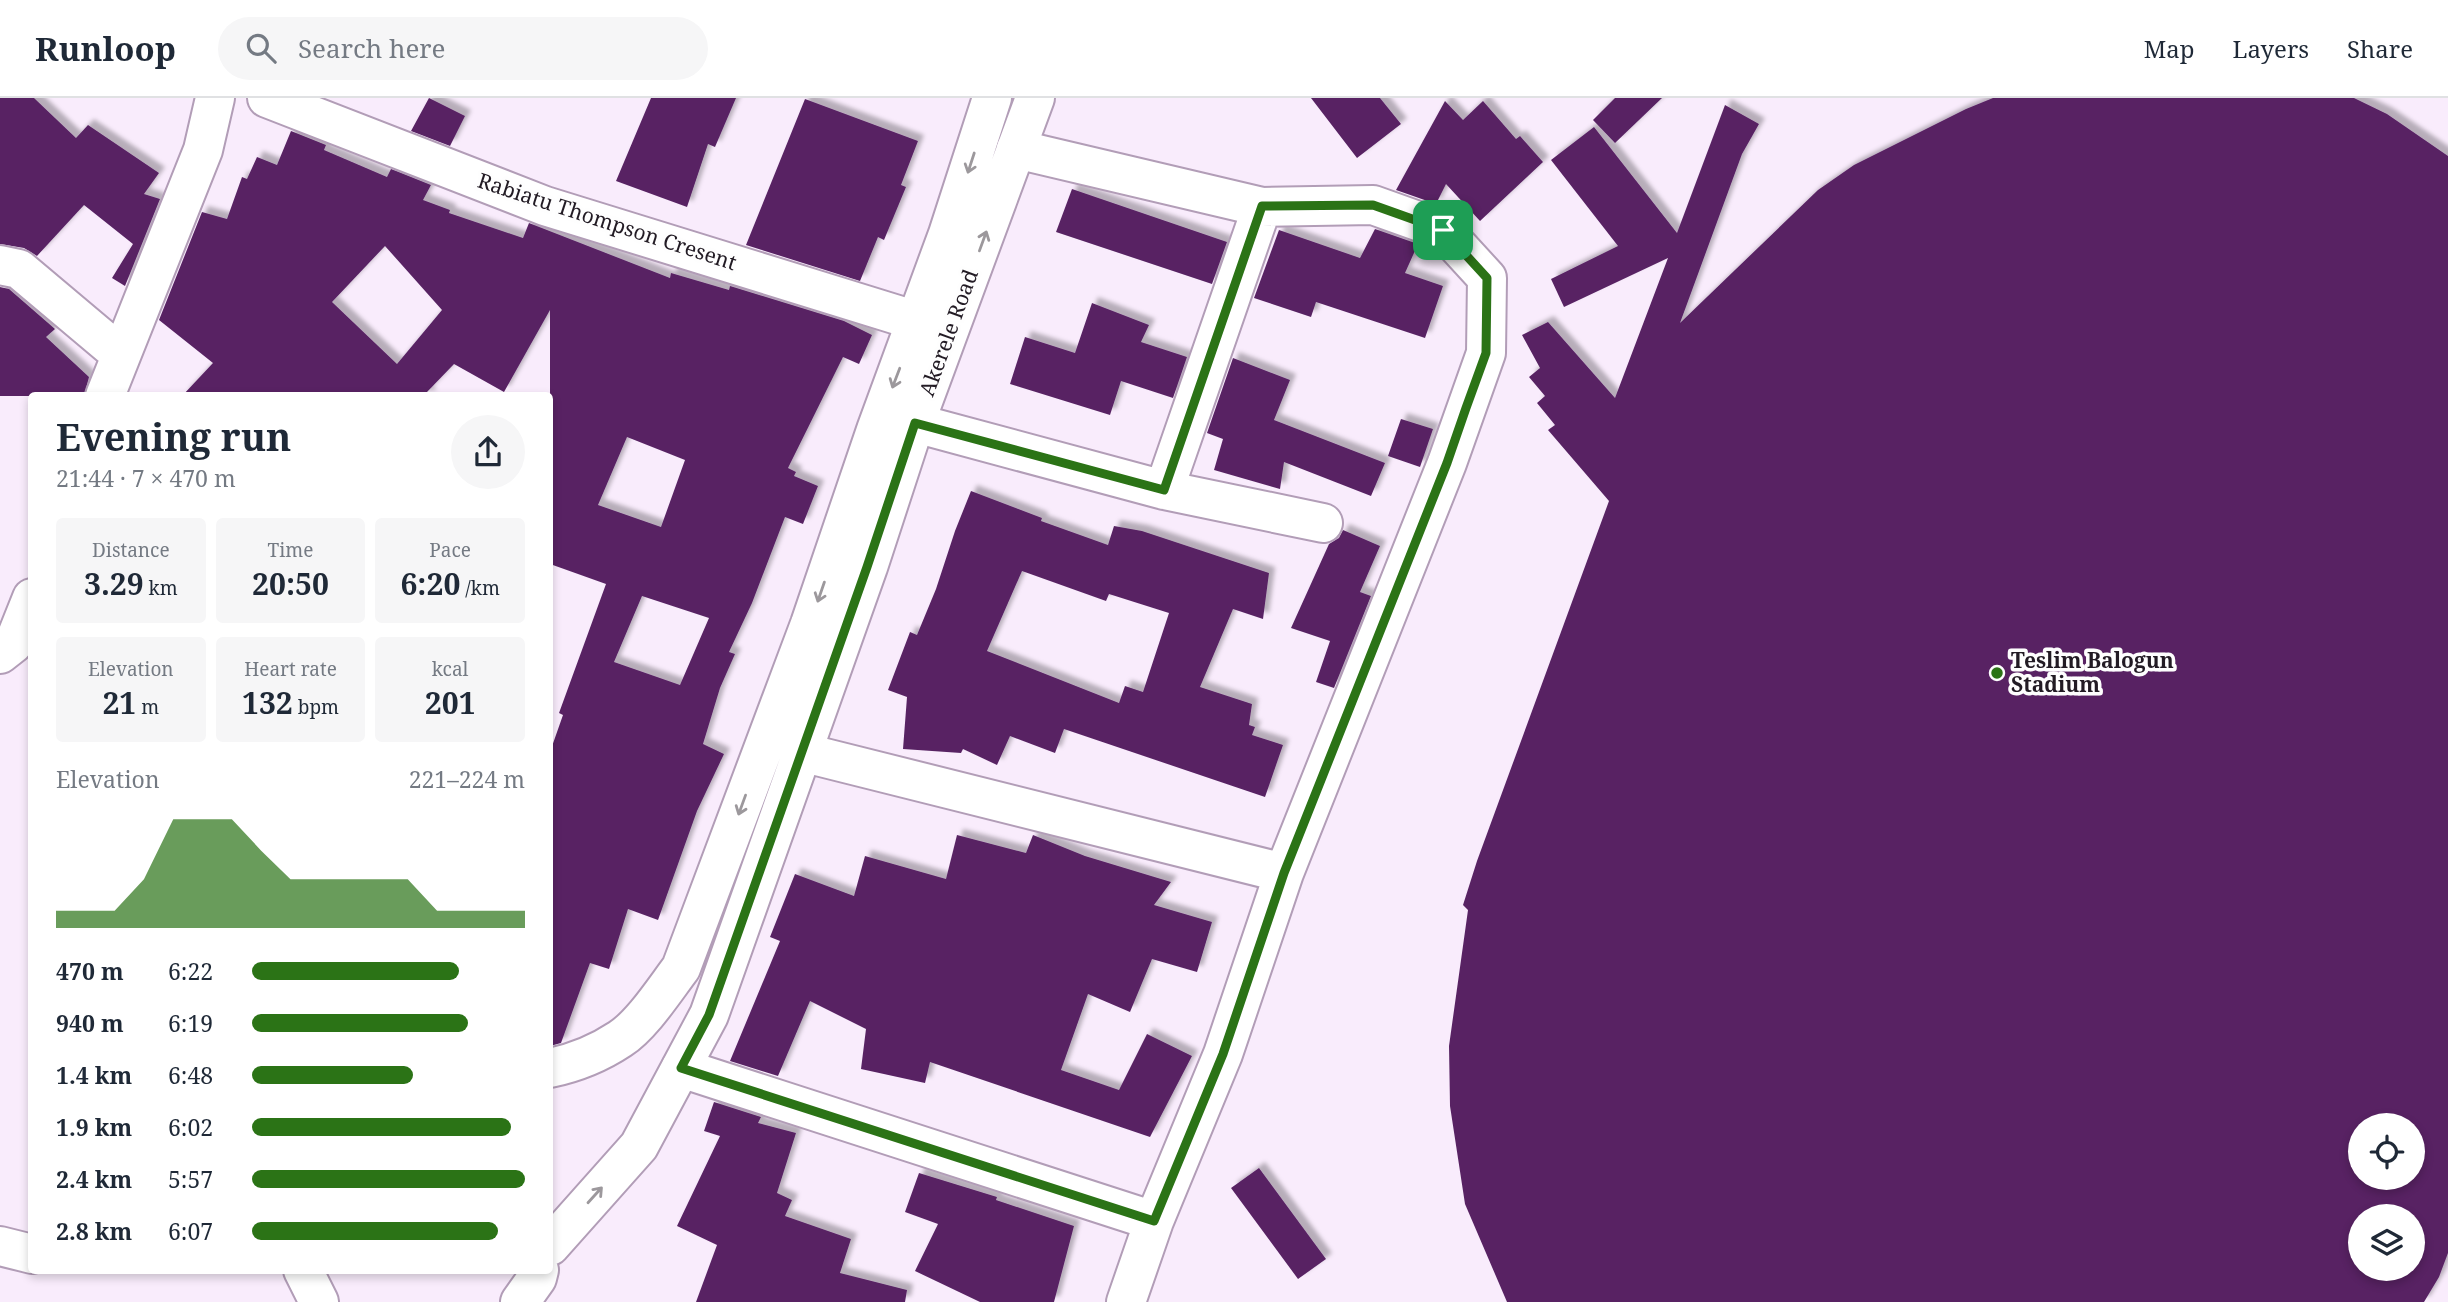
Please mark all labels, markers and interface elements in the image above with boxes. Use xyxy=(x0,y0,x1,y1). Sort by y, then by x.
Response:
search box xyxy=(218,17,708,80)
text: Runloop xyxy=(35,26,176,71)
icon: search xyxy=(242,29,280,67)
text: Search here xyxy=(298,30,446,66)
text: Map xyxy=(2144,32,2195,65)
text: Layers xyxy=(2233,32,2309,65)
text: Share xyxy=(2347,32,2413,65)
one-way arrow xyxy=(964,151,976,173)
street label: Rabiatu Thompson Cresent xyxy=(474,166,740,276)
pin xyxy=(1413,200,1473,260)
icon: arrive xyxy=(1424,211,1462,249)
one-way arrow xyxy=(977,230,990,252)
street label: Akerele Road xyxy=(912,265,984,400)
one-way arrow xyxy=(889,366,901,388)
text: Evening run xyxy=(56,410,291,462)
button: share xyxy=(451,415,525,489)
text: 21:44 · 7 × 470 m xyxy=(56,462,236,494)
text: Distance xyxy=(92,537,170,563)
text: Time xyxy=(268,537,313,563)
text: Pace xyxy=(429,537,471,563)
text: 3.29 xyxy=(84,563,144,604)
text: 20:50 xyxy=(252,563,329,604)
text: 6:20 xyxy=(400,563,460,604)
text: km xyxy=(144,575,178,601)
text: /km xyxy=(460,575,500,601)
one-way arrow xyxy=(814,581,826,603)
place label: Teslim Balogun Stadium xyxy=(2011,646,2174,698)
text: Elevation xyxy=(88,656,174,682)
text: Heart rate xyxy=(244,656,337,682)
text: kcal xyxy=(432,656,469,682)
marker: Teslim Balogun Stadium xyxy=(1989,665,2005,681)
text: 21 xyxy=(102,682,136,723)
text: 132 xyxy=(242,682,293,723)
text: 201 xyxy=(425,682,476,723)
text: m xyxy=(136,694,159,720)
text: bpm xyxy=(293,694,339,720)
text: Elevation xyxy=(56,763,160,795)
text: 221–224 m xyxy=(409,763,525,795)
one-way arrow xyxy=(734,794,747,816)
text: 470 m xyxy=(56,955,124,987)
text: 6:22 xyxy=(168,955,213,987)
text: 940 m xyxy=(56,1007,124,1039)
text: 6:19 xyxy=(168,1007,213,1039)
text: 1.4 km xyxy=(56,1059,132,1091)
text: 6:48 xyxy=(168,1059,213,1091)
text: 1.9 km xyxy=(56,1111,132,1143)
text: 6:02 xyxy=(168,1111,213,1143)
map controls xyxy=(2348,1113,2425,1281)
button: locate xyxy=(2348,1113,2425,1190)
text: 2.4 km xyxy=(56,1163,132,1195)
text: 5:57 xyxy=(168,1163,213,1195)
one-way arrow xyxy=(587,1187,603,1205)
button: layers xyxy=(2348,1204,2425,1281)
text: 2.8 km xyxy=(56,1215,132,1247)
text: 6:07 xyxy=(168,1215,213,1247)

